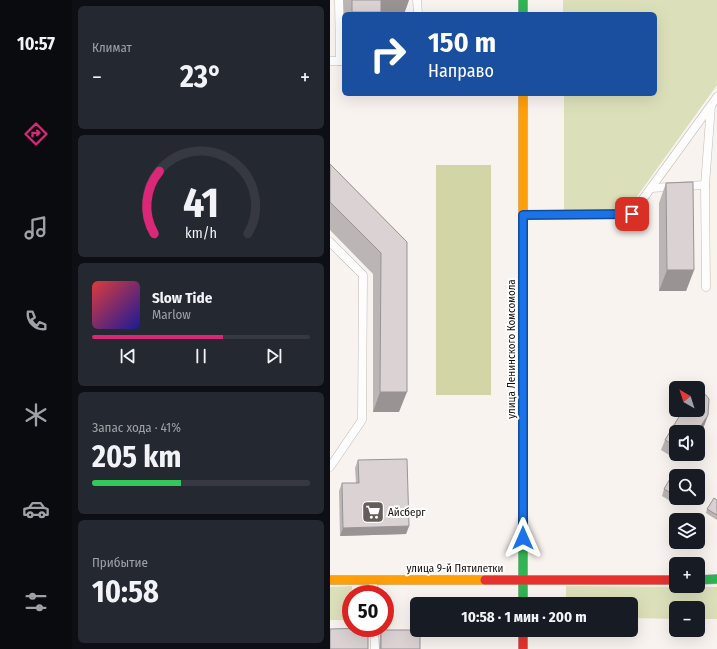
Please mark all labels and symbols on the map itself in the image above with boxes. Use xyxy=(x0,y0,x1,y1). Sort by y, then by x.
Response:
pin xyxy=(615,197,649,231)
street label: улица Ленинского Комсомола xyxy=(505,279,518,419)
north arrow xyxy=(669,381,705,417)
supermarket icon: Айсберг xyxy=(360,499,386,525)
place label: Айсберг xyxy=(388,506,426,519)
position arrow xyxy=(502,517,544,559)
street label: улица 9-й Пятилетки xyxy=(407,562,504,575)
speed limit sign: 50 xyxy=(342,585,394,637)

